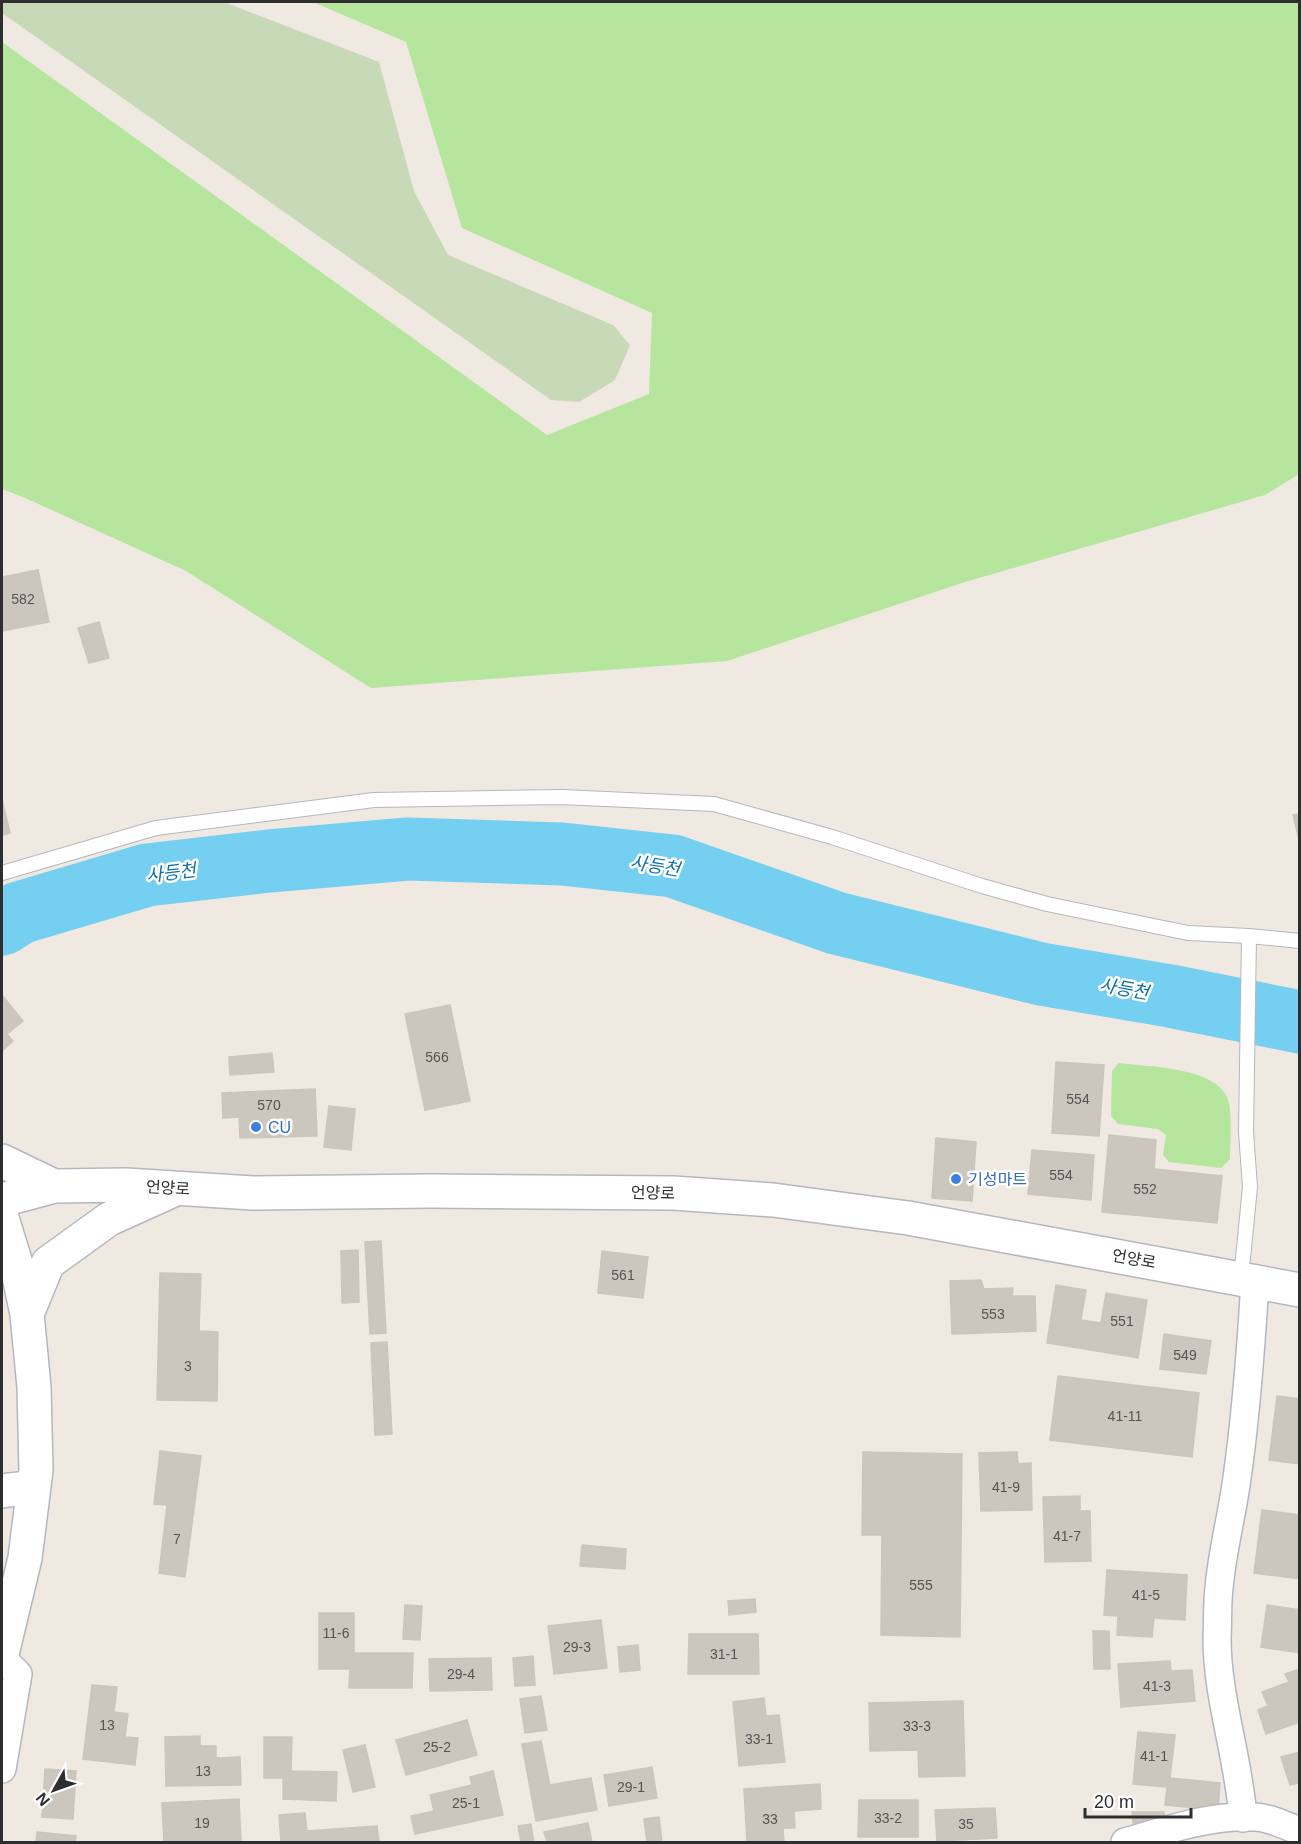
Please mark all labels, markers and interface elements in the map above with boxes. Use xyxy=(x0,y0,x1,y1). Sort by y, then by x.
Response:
house number: 582 xyxy=(11,591,35,607)
water label: 사등천 xyxy=(629,852,684,880)
water label: 사등천 xyxy=(145,860,199,886)
water label: 사등천 xyxy=(1098,975,1153,1004)
house number: 566 xyxy=(425,1049,449,1065)
house number: 554 xyxy=(1066,1091,1090,1107)
house number: 570 xyxy=(257,1097,281,1113)
place label: CU xyxy=(268,1119,291,1136)
marker: CU xyxy=(249,1120,263,1134)
house number: 554 xyxy=(1049,1167,1073,1183)
place label: 기성마트 xyxy=(968,1171,1027,1188)
marker: 기성마트 xyxy=(949,1172,963,1186)
street label: 언양로 xyxy=(145,1178,191,1198)
house number: 552 xyxy=(1133,1181,1157,1197)
street label: 언양로 xyxy=(631,1184,675,1202)
street label: 언양로 xyxy=(1111,1247,1157,1271)
house number: 561 xyxy=(611,1267,635,1283)
house number: 553 xyxy=(981,1306,1005,1322)
house number: 551 xyxy=(1110,1313,1134,1329)
house number: 549 xyxy=(1173,1347,1197,1363)
house number: 3 xyxy=(184,1358,192,1374)
house number: 41-11 xyxy=(1108,1408,1143,1424)
house number: 41-9 xyxy=(992,1479,1020,1495)
house number: 41-7 xyxy=(1053,1528,1081,1544)
house number: 7 xyxy=(173,1531,181,1547)
house number: 555 xyxy=(909,1577,933,1593)
house number: 41-5 xyxy=(1132,1587,1160,1603)
house number: 11-6 xyxy=(323,1625,350,1641)
house number: 29-3 xyxy=(563,1639,591,1655)
house number: 31-1 xyxy=(710,1646,738,1662)
house number: 29-4 xyxy=(447,1666,475,1682)
house number: 41-3 xyxy=(1143,1678,1171,1694)
house number: 13 xyxy=(99,1717,115,1733)
house number: 33-3 xyxy=(903,1718,931,1734)
house number: 33-1 xyxy=(745,1731,773,1747)
house number: 25-2 xyxy=(423,1739,451,1755)
house number: 41-1 xyxy=(1140,1748,1168,1764)
north arrow xyxy=(24,1760,84,1820)
house number: 13 xyxy=(195,1763,211,1779)
house number: 29-1 xyxy=(617,1779,645,1795)
scale bar xyxy=(1085,1781,1192,1819)
text: N xyxy=(33,1789,53,1809)
text: 20 m xyxy=(1094,1792,1134,1812)
house number: 25-1 xyxy=(452,1795,480,1811)
house number: 33-2 xyxy=(874,1810,902,1826)
house number: 33 xyxy=(762,1811,778,1827)
house number: 19 xyxy=(194,1815,210,1831)
house number: 35 xyxy=(958,1816,974,1832)

